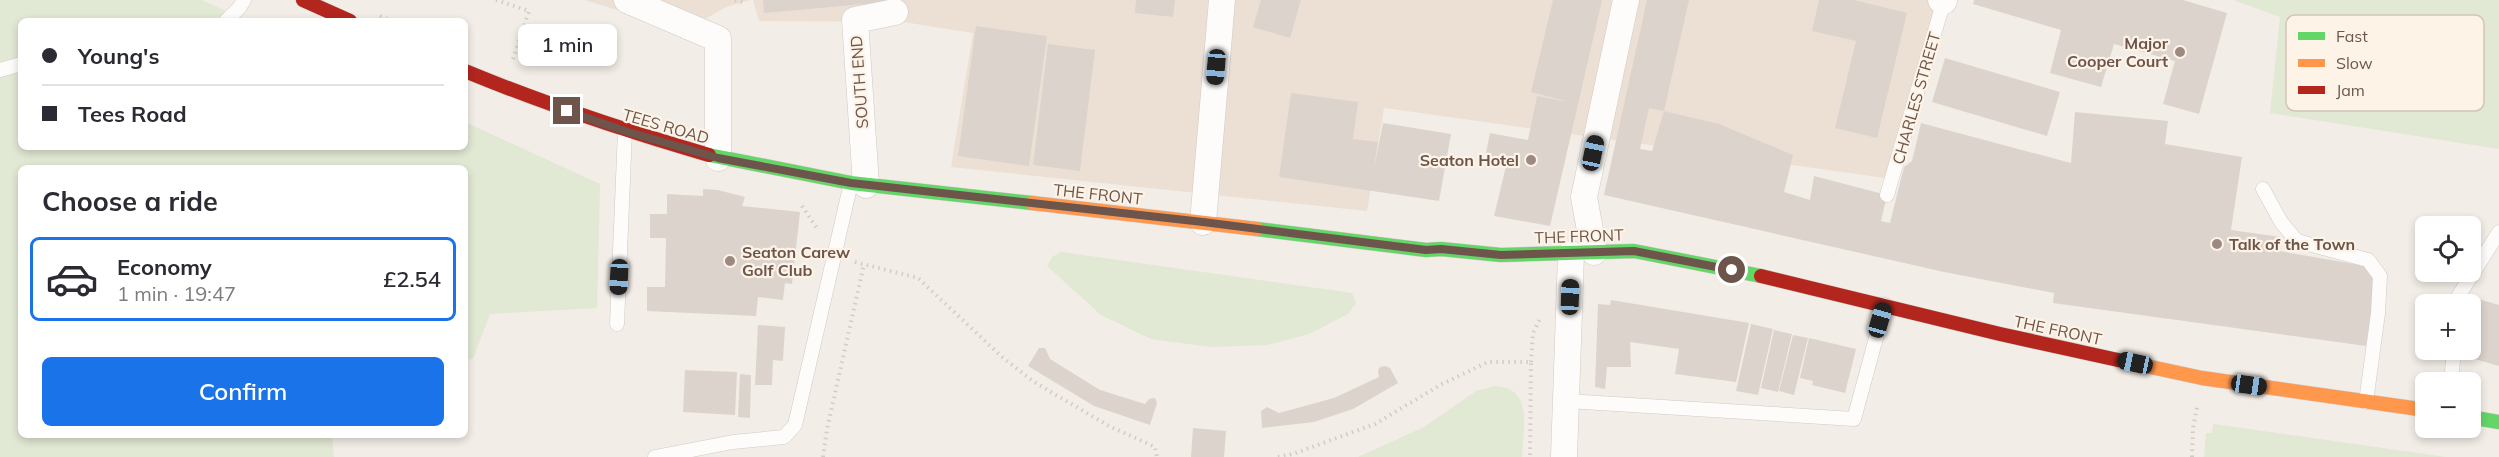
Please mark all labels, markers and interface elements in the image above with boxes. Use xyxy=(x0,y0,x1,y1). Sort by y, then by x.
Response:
legend xyxy=(2286,15,2484,111)
callout: 1 min xyxy=(518,24,616,66)
text: Fast xyxy=(2336,26,2368,46)
street label: CHARLES STREET xyxy=(1888,29,1945,167)
text: 1 min xyxy=(542,32,593,57)
place label: Major Cooper Court xyxy=(2067,33,2169,71)
street label: SOUTH END xyxy=(846,35,872,129)
text: Young's xyxy=(78,42,159,70)
marker: Major Cooper Court xyxy=(2173,45,2187,59)
car xyxy=(1205,48,1227,86)
text: Slow xyxy=(2336,53,2373,73)
text: Jam xyxy=(2336,80,2365,100)
route end xyxy=(553,97,580,124)
text: Tees Road xyxy=(78,100,187,128)
street label: TEES ROAD xyxy=(620,104,712,148)
car xyxy=(1580,134,1606,172)
place label: Seaton Hotel xyxy=(1420,150,1519,170)
marker: Seaton Hotel xyxy=(1524,153,1538,167)
street label: THE FRONT xyxy=(1052,179,1144,209)
text: Choose a ride xyxy=(42,184,218,218)
map controls xyxy=(2415,216,2481,438)
button: locate xyxy=(2415,216,2481,282)
street label: THE FRONT xyxy=(1534,224,1624,248)
place label: Talk of the Town xyxy=(2229,234,2355,254)
marker: Talk of the Town xyxy=(2210,237,2224,251)
place label: Seaton Carew Golf Club xyxy=(742,242,850,280)
icon: car xyxy=(45,252,99,306)
text: Economy xyxy=(117,253,212,281)
marker: Seaton Carew Golf Club xyxy=(723,254,737,268)
route start xyxy=(1718,256,1745,283)
car xyxy=(609,259,629,295)
text: £2.54 xyxy=(383,265,441,293)
car xyxy=(1560,279,1580,315)
text: 1 min · 19:47 xyxy=(117,281,236,306)
button: + xyxy=(2415,294,2481,360)
car xyxy=(1866,300,1894,340)
street label: THE FRONT xyxy=(2012,311,2104,349)
car xyxy=(2116,350,2154,376)
button: Confirm xyxy=(42,357,444,426)
button: − xyxy=(2415,372,2481,438)
car xyxy=(2230,374,2268,396)

